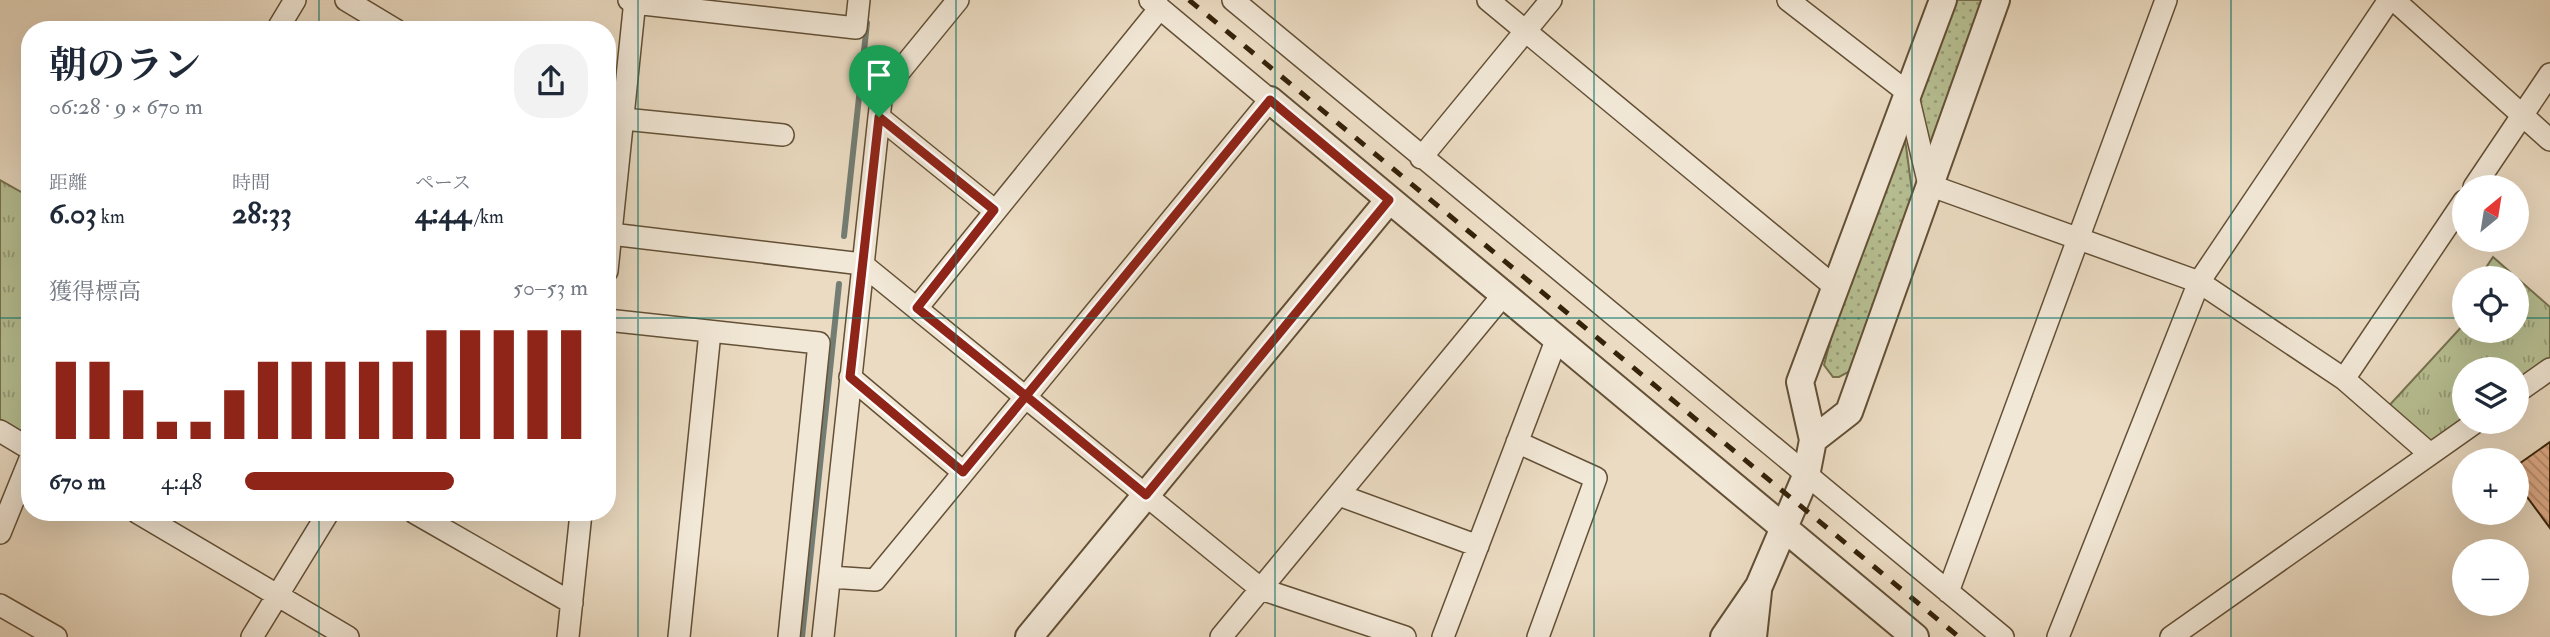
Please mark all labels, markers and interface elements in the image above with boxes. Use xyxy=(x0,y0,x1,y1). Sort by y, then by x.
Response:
text: 朝のラン xyxy=(49,42,201,90)
button: share xyxy=(514,44,588,118)
pin xyxy=(849,45,909,117)
icon: arrive xyxy=(860,56,898,94)
text: 06:28 · 9 × 670 m xyxy=(49,92,203,121)
text: 距離 xyxy=(49,171,87,195)
text: 時間 xyxy=(232,171,270,195)
text: ペース xyxy=(415,171,471,195)
north arrow xyxy=(2452,175,2529,252)
map controls xyxy=(2452,175,2529,616)
text: 6.03 xyxy=(49,195,97,232)
text: 28:33 xyxy=(232,195,292,232)
text: 4:44 xyxy=(415,195,471,232)
text: km xyxy=(97,205,125,229)
text: /km xyxy=(471,205,504,229)
button: locate xyxy=(2452,266,2529,343)
text: 50–53 m xyxy=(513,273,588,302)
text: 獲得標高 xyxy=(49,277,141,306)
button: layers xyxy=(2452,357,2529,434)
button: + xyxy=(2452,448,2529,525)
text: 670 m xyxy=(49,467,106,496)
text: 4:48 xyxy=(161,467,202,496)
button: − xyxy=(2452,539,2529,616)

